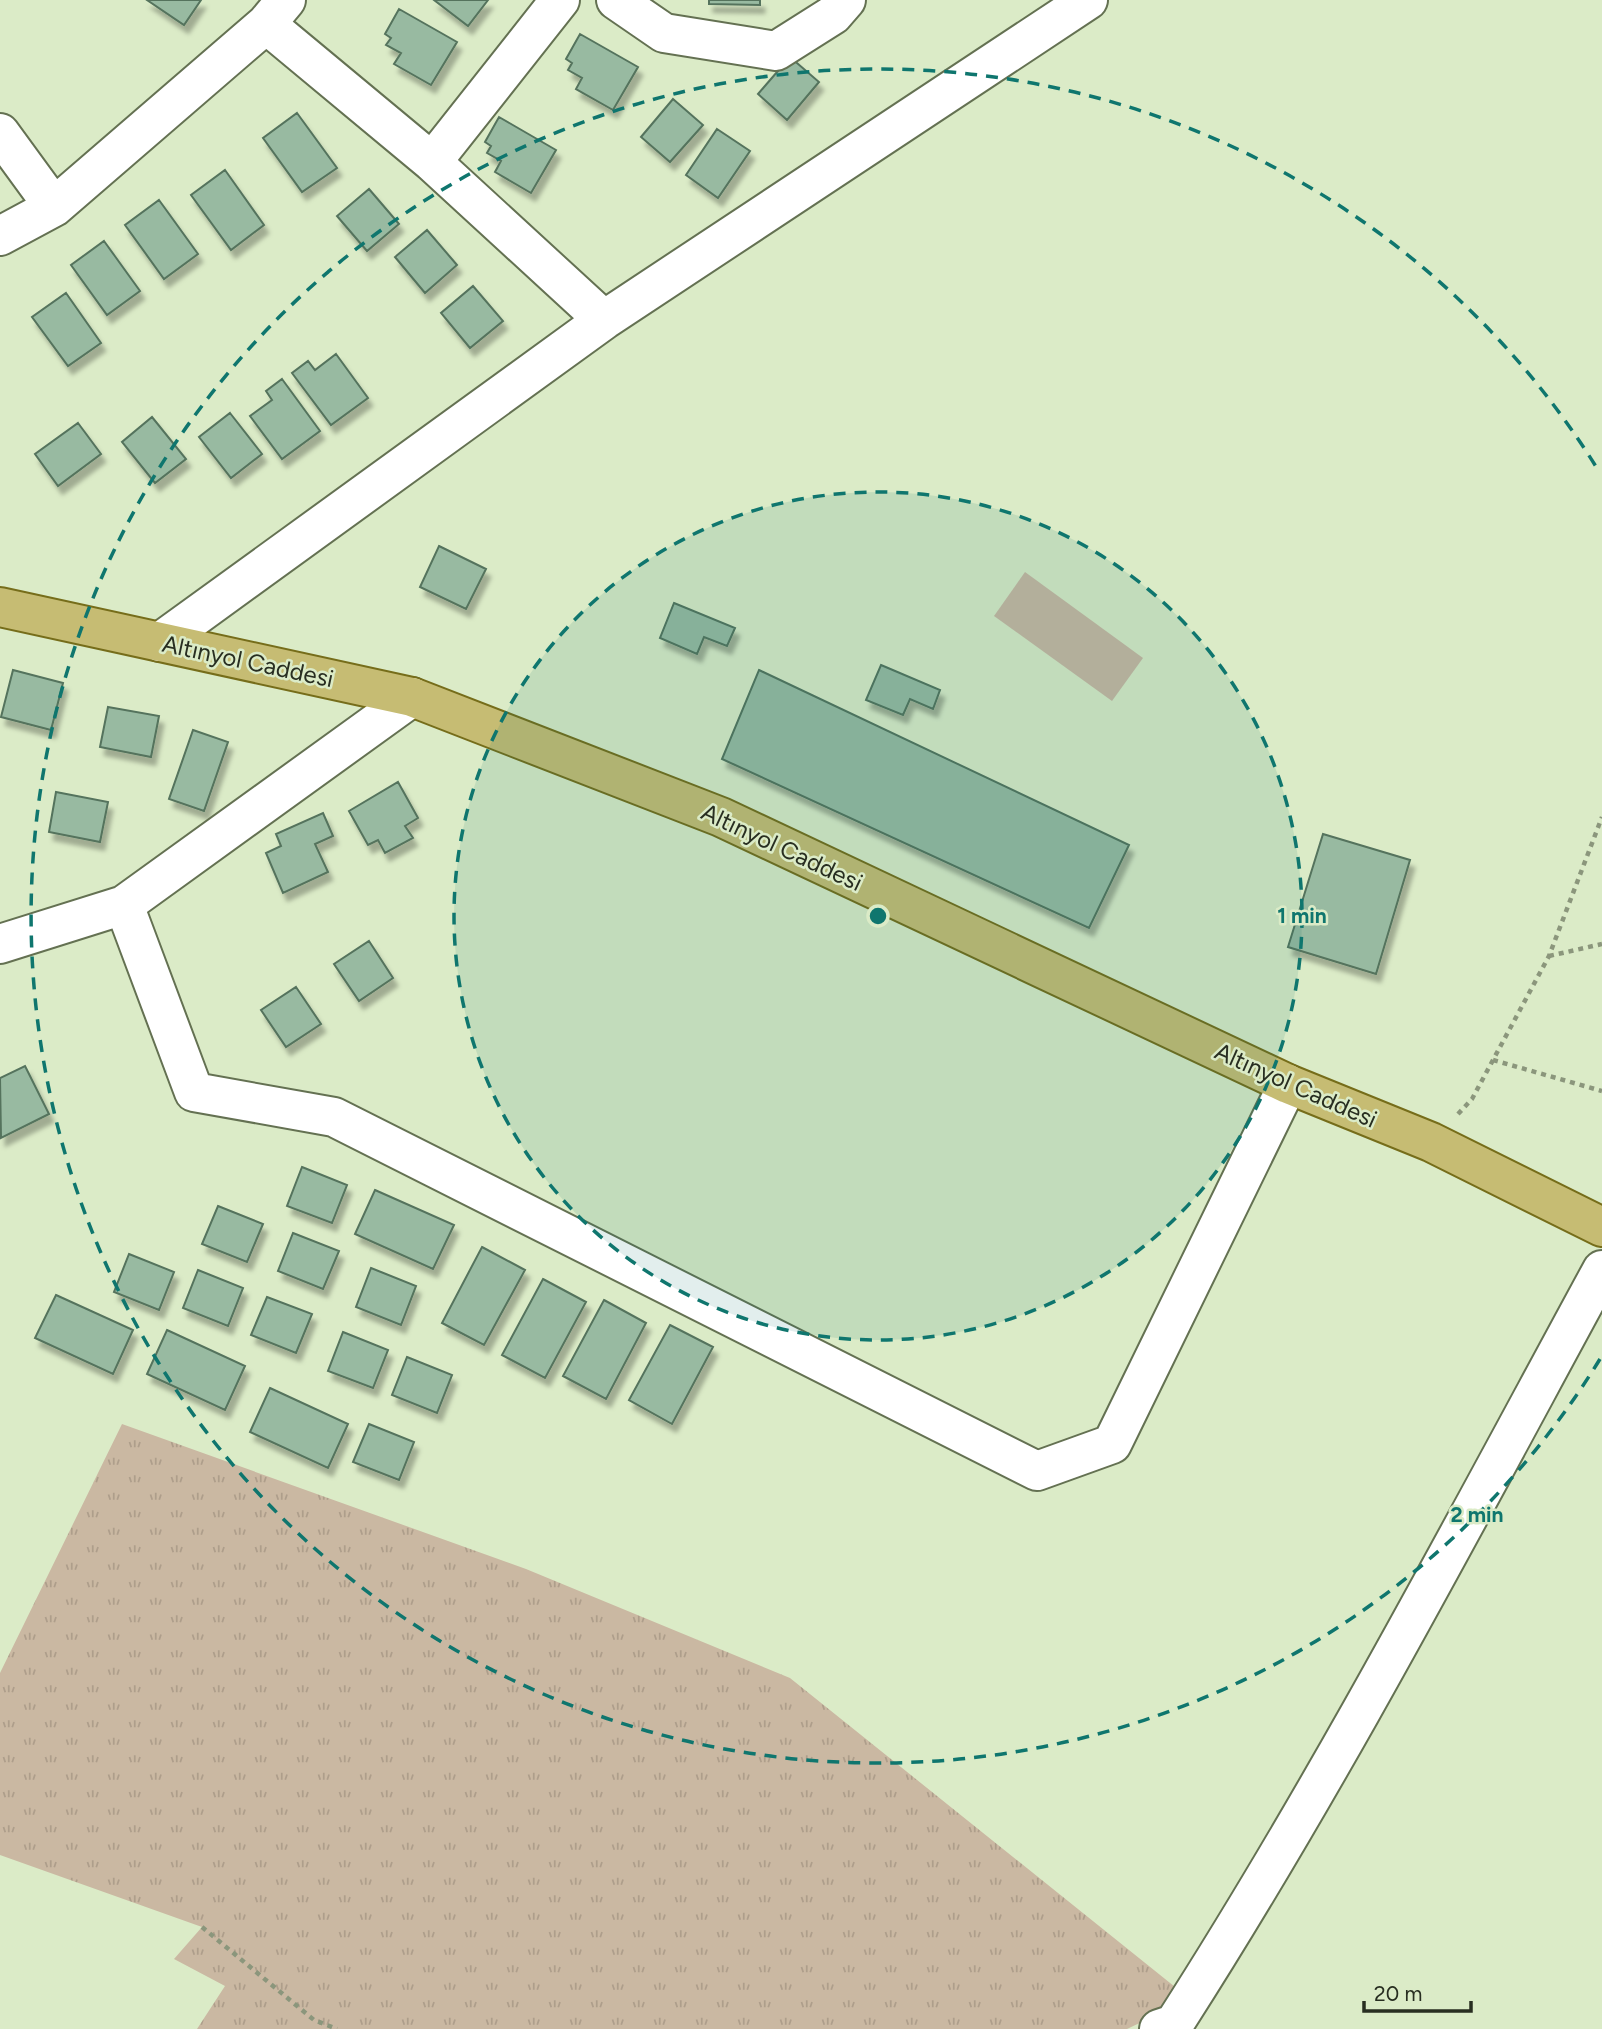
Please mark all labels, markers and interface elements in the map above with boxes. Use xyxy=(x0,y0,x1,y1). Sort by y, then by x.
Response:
street label: Altınyol Caddesi xyxy=(160,629,336,693)
street label: Altınyol Caddesi xyxy=(697,797,867,897)
text: 1 min xyxy=(1277,903,1327,928)
centre of rings xyxy=(866,904,890,928)
street label: Altınyol Caddesi xyxy=(1210,1036,1382,1134)
text: 2 min xyxy=(1451,1502,1503,1527)
scale bar xyxy=(1364,1969,1471,2013)
text: 20 m xyxy=(1374,1981,1422,2006)

